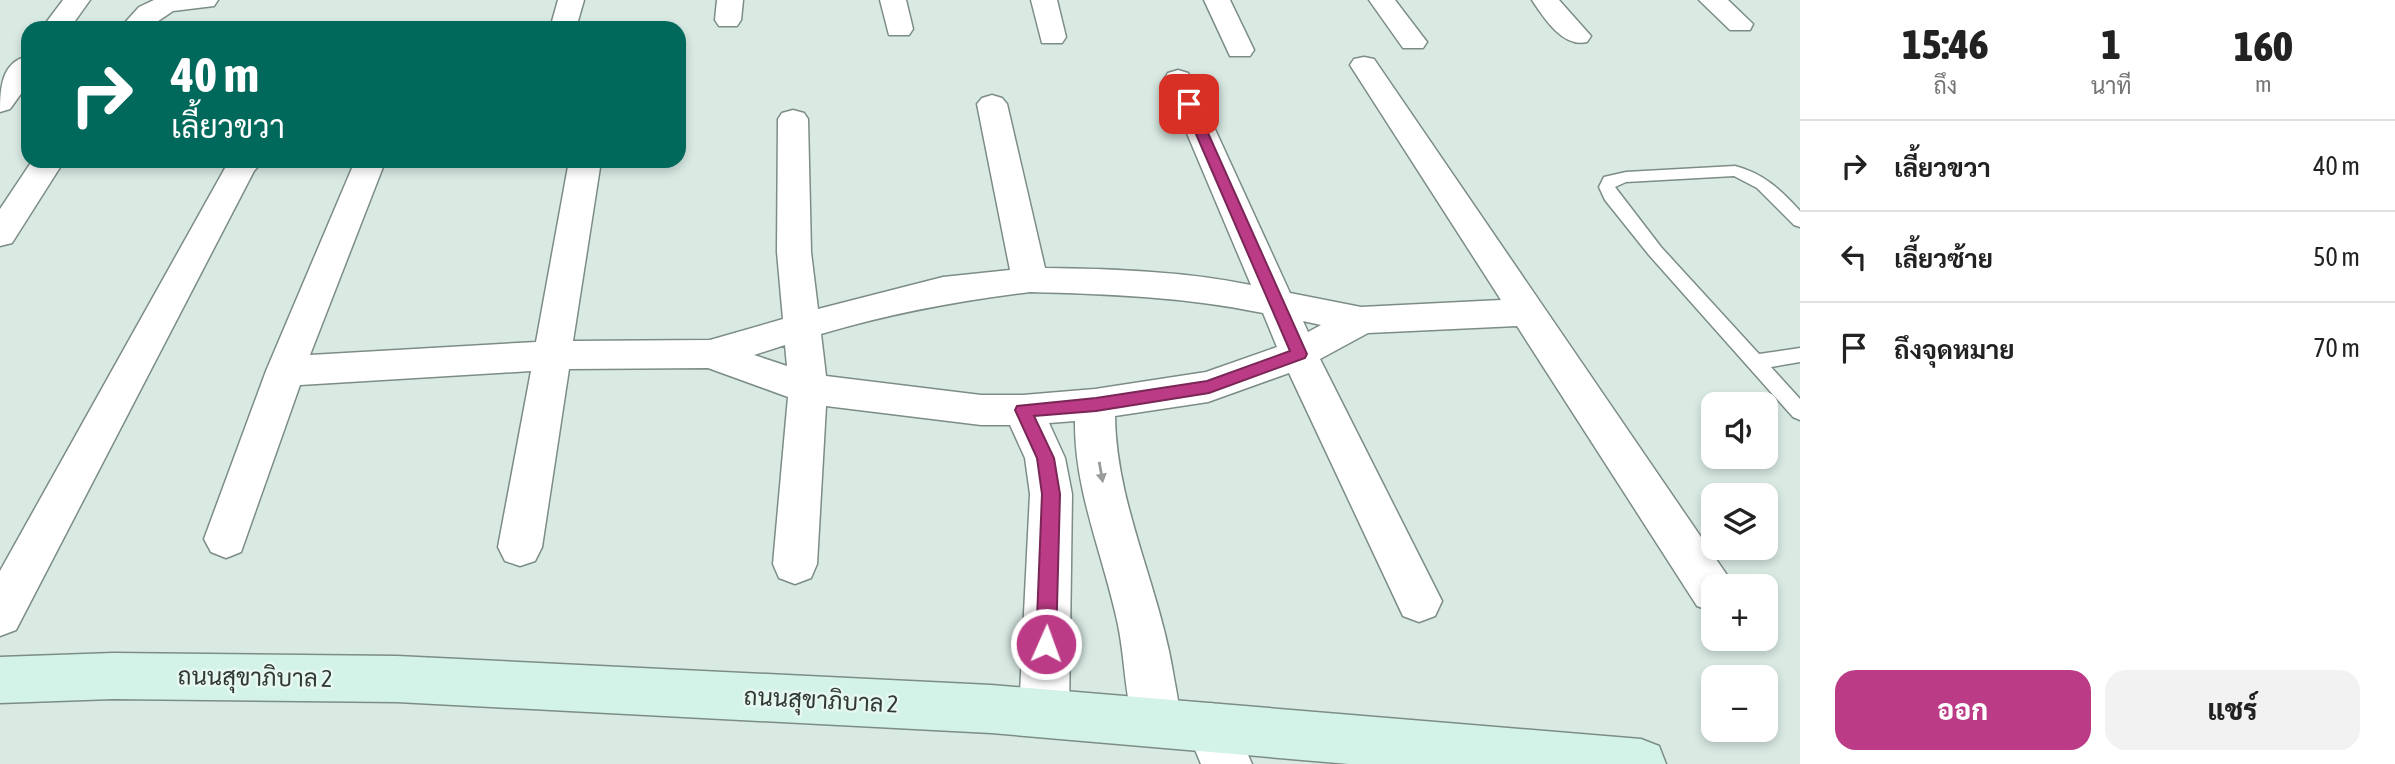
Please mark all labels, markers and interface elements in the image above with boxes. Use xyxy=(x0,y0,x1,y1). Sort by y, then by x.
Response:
text: 15:46 xyxy=(1902,20,1989,68)
text: 1 xyxy=(2101,20,2121,68)
text: 160 xyxy=(2234,22,2293,70)
text: 40 m xyxy=(171,46,259,102)
icon: right xyxy=(56,49,147,140)
text: m xyxy=(2255,71,2272,97)
text: ถึง xyxy=(1933,73,1957,99)
text: นาที xyxy=(2091,73,2132,99)
pin xyxy=(1159,74,1219,134)
icon: arrive xyxy=(1170,85,1208,123)
text: เลี้ยวขวา xyxy=(171,108,285,145)
icon: right xyxy=(1835,147,1873,185)
text: 40 m xyxy=(2313,151,2360,181)
text: เลี้ยวขวา xyxy=(1894,153,1991,183)
icon: left xyxy=(1835,238,1873,276)
text: 50 m xyxy=(2313,242,2360,272)
text: เลี้ยวซ้าย xyxy=(1894,244,1993,274)
icon: arrive xyxy=(1835,329,1873,367)
text: 70 m xyxy=(2313,333,2360,363)
text: ถึงจุดหมาย xyxy=(1894,335,2015,365)
map controls xyxy=(1701,392,1778,742)
button: sound xyxy=(1701,392,1778,469)
one-way arrow xyxy=(1095,461,1106,483)
button: layers xyxy=(1701,483,1778,560)
button: + xyxy=(1701,574,1778,651)
position arrow xyxy=(1009,607,1083,681)
street label: ถนนสุขาภิบาล 2 xyxy=(177,662,333,695)
button: − xyxy=(1701,665,1778,742)
button: ออก xyxy=(1835,670,2091,750)
button: แชร์ xyxy=(2105,670,2360,750)
street label: ถนนสุขาภิบาล 2 xyxy=(743,682,899,721)

